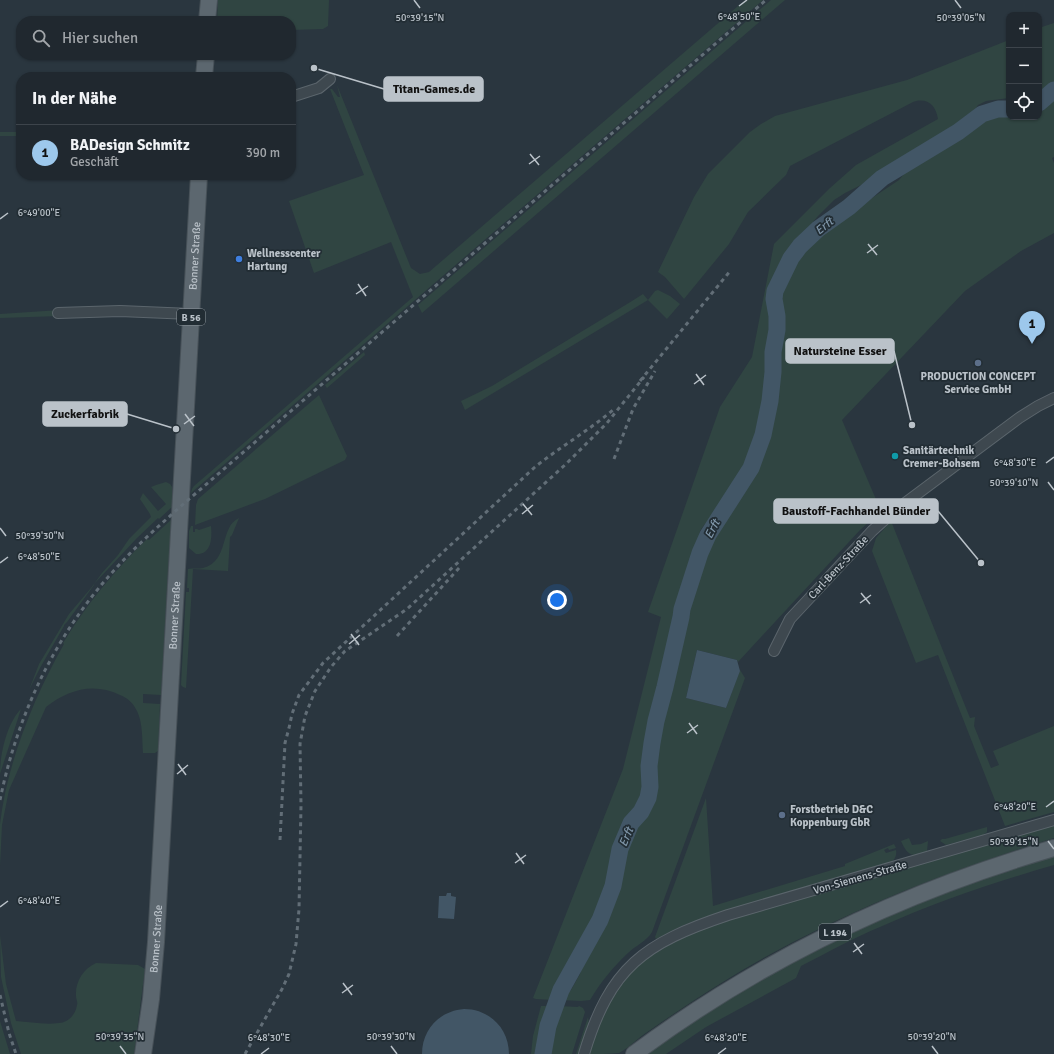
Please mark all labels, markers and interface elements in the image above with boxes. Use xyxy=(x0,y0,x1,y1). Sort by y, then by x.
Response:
text: 6°48'50"E xyxy=(718,11,760,23)
text: 50°39'15"N xyxy=(396,12,444,24)
text: 50°39'05"N xyxy=(937,12,985,24)
map controls xyxy=(1006,12,1042,120)
button: + xyxy=(1006,12,1042,48)
search box xyxy=(16,16,296,60)
icon: search xyxy=(30,27,52,49)
text: Hier suchen xyxy=(62,29,138,47)
button: − xyxy=(1006,48,1042,84)
callout: Titan-Games.de xyxy=(384,77,483,101)
text: Titan-Games.de xyxy=(393,82,475,97)
button: locate xyxy=(1006,84,1042,120)
text: In der Nähe xyxy=(32,88,117,109)
text: BADesign Schmitz xyxy=(70,136,190,154)
text: 1 xyxy=(41,145,49,161)
text: 390 m xyxy=(246,145,280,161)
text: Geschäft xyxy=(70,154,119,170)
text: 6°49'00"E xyxy=(18,207,60,219)
water label: Erft xyxy=(812,214,837,238)
street label: Bonner Straße xyxy=(187,221,203,290)
place label: Wellnesscenter Hartung xyxy=(247,247,321,273)
marker: Wellnesscenter Hartung xyxy=(234,254,244,264)
road number: B 56 xyxy=(177,309,205,325)
pin: 1 xyxy=(1019,311,1045,344)
callout: Natursteine Esser xyxy=(786,339,894,363)
text: Natursteine Esser xyxy=(794,344,887,359)
marker: PRODUCTION CONCEPT Service GmbH xyxy=(973,358,983,368)
place label: PRODUCTION CONCEPT Service GmbH xyxy=(921,370,1036,396)
callout: Zuckerfabrik xyxy=(43,402,127,426)
text: Zuckerfabrik xyxy=(51,407,120,422)
place label: Sanitärtechnik Cremer-Bohsem xyxy=(903,444,980,470)
marker: Sanitärtechnik Cremer-Bohsem xyxy=(890,451,900,461)
text: 6°48'30"E xyxy=(994,457,1036,469)
text: 50°39'10"N xyxy=(990,477,1038,489)
callout: Baustoff-Fachhandel Bünder xyxy=(774,499,938,523)
text: Baustoff-Fachhandel Bünder xyxy=(782,504,931,519)
water label: Erft xyxy=(701,516,724,541)
text: 50°39'30"N xyxy=(16,530,64,542)
street label: Carl-Benz-Straße xyxy=(806,533,871,602)
text: 6°48'50"E xyxy=(18,551,60,563)
street label: Bonner Straße xyxy=(166,581,183,650)
your location xyxy=(547,590,567,610)
text: 6°48'20"E xyxy=(994,801,1036,813)
place label: Forstbetrieb D&C Koppenburg GbR xyxy=(790,803,873,829)
marker: Forstbetrieb D&C Koppenburg GbR xyxy=(777,810,787,820)
water label: Erft xyxy=(616,824,638,849)
text: 50°39'15"N xyxy=(990,836,1038,848)
street label: Von-Siemens-Straße xyxy=(812,858,908,897)
text: 6°48'40"E xyxy=(18,895,60,907)
street label: Bonner Straße xyxy=(147,904,165,973)
road number: L 194 xyxy=(819,924,851,940)
text: 50°39'35"N xyxy=(96,1031,144,1043)
text: 50°39'30"N xyxy=(367,1031,415,1043)
text: 50°39'20"N xyxy=(908,1031,956,1043)
text: 6°48'30"E xyxy=(248,1032,290,1044)
text: 6°48'20"E xyxy=(705,1032,747,1044)

